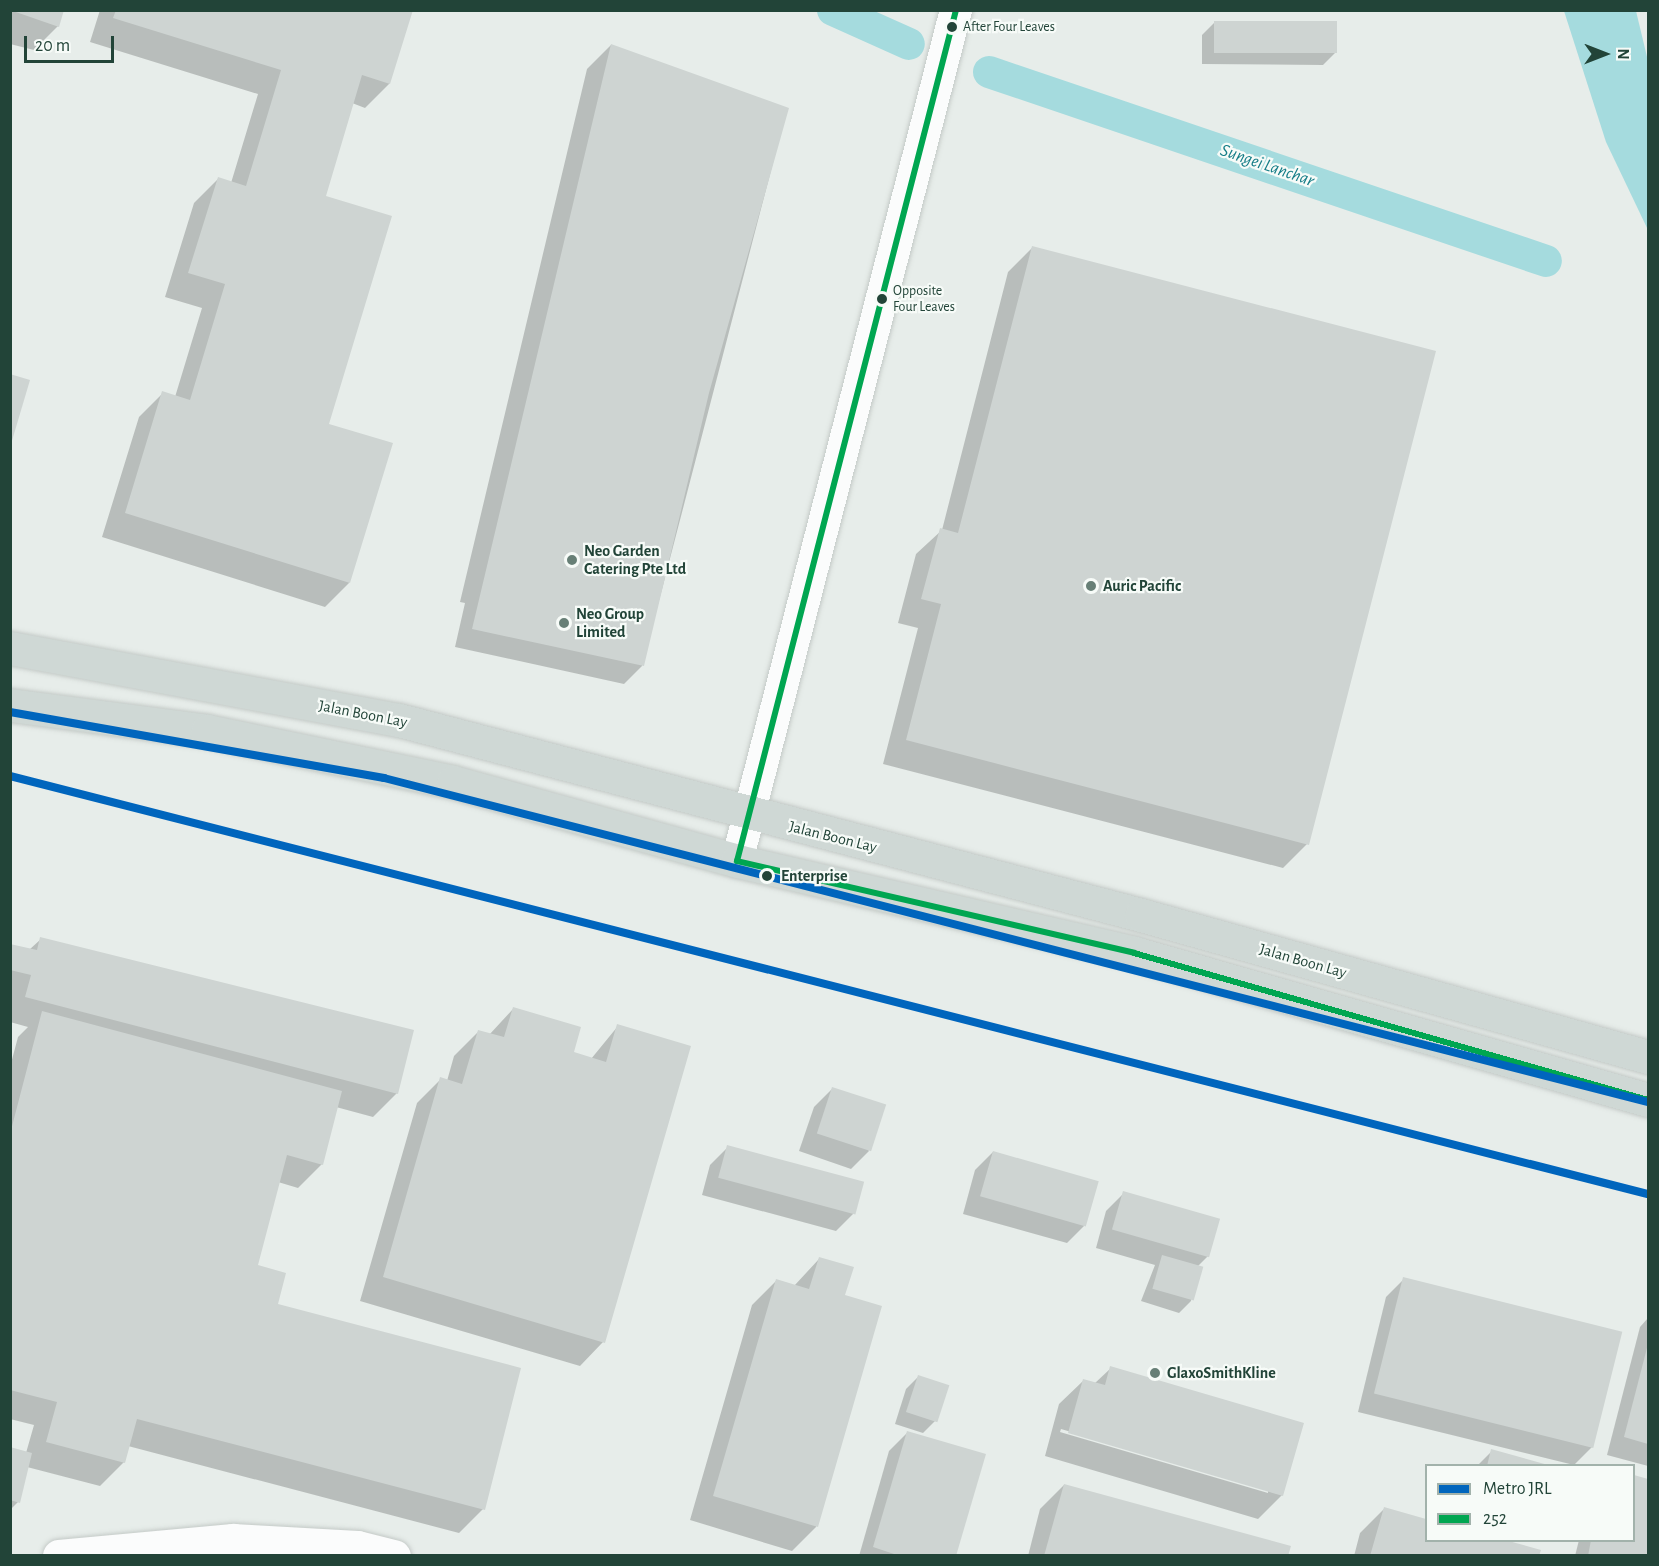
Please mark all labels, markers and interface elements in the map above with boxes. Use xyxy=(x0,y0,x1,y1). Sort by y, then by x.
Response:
place label: After Four Leaves xyxy=(963,19,1055,35)
marker: After Four Leaves xyxy=(946,21,958,33)
scale bar xyxy=(27,24,117,62)
north arrow xyxy=(1575,24,1635,84)
text: 20 m xyxy=(35,37,70,55)
text: N xyxy=(1615,48,1631,60)
water label: Sungei Lanchar xyxy=(1217,140,1317,192)
place label: Opposite Four Leaves xyxy=(893,283,955,316)
marker: Opposite Four Leaves xyxy=(876,293,888,305)
place label: Neo Garden Catering Pte Ltd xyxy=(584,541,686,579)
marker: Neo Garden Catering Pte Ltd xyxy=(565,553,579,567)
place label: Auric Pacific xyxy=(1103,576,1181,596)
marker: Auric Pacific xyxy=(1084,579,1098,593)
place label: Neo Group Limited xyxy=(576,604,644,642)
marker: Neo Group Limited xyxy=(557,616,571,630)
street label: Jalan Boon Lay xyxy=(317,696,409,732)
street label: Jalan Boon Lay xyxy=(787,817,879,857)
place label: Enterprise xyxy=(781,866,847,886)
marker: Enterprise xyxy=(758,867,776,885)
street label: Jalan Boon Lay xyxy=(1257,939,1349,983)
place label: GlaxoSmithKline xyxy=(1167,1363,1276,1383)
marker: GlaxoSmithKline xyxy=(1148,1366,1162,1380)
legend xyxy=(1425,1464,1635,1542)
text: Metro JRL xyxy=(1483,1480,1552,1498)
text: 252 xyxy=(1483,1510,1507,1528)

